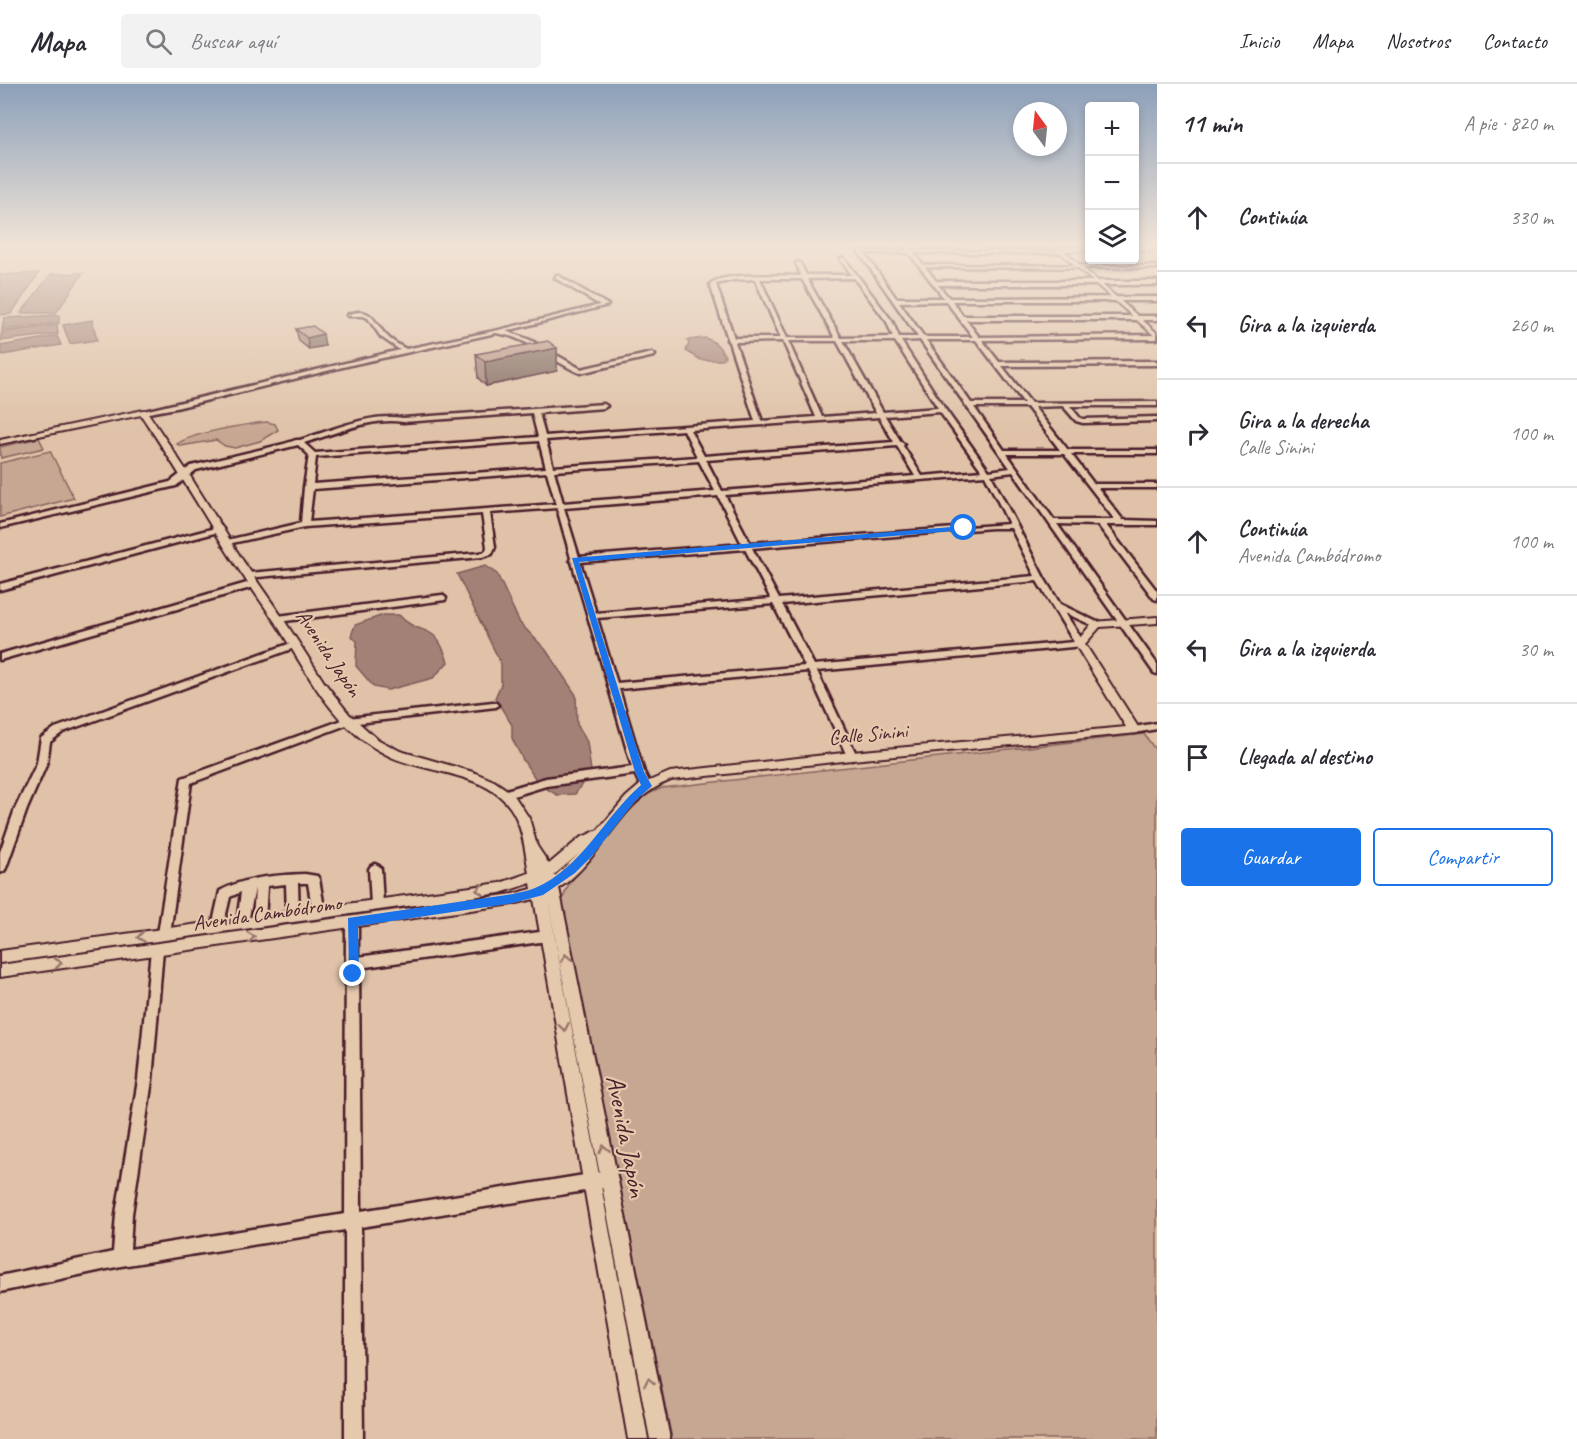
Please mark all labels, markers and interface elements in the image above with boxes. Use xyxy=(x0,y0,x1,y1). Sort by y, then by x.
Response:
search box xyxy=(121,14,541,68)
text: Mapa xyxy=(30,24,85,59)
icon: search xyxy=(142,25,175,58)
text: Buscar aquí xyxy=(190,27,276,55)
text: Inicio xyxy=(1239,28,1279,54)
text: Mapa xyxy=(1312,28,1353,54)
text: Nosotros xyxy=(1386,28,1450,54)
text: Contacto xyxy=(1483,28,1547,54)
north arrow xyxy=(1013,102,1067,156)
map controls xyxy=(1085,102,1139,264)
button: + xyxy=(1085,102,1139,156)
text: 11 min xyxy=(1181,107,1243,140)
text: A pie · 820 m xyxy=(1464,111,1553,136)
button: − xyxy=(1085,156,1139,210)
icon: ahead xyxy=(1181,201,1214,234)
text: Continúa xyxy=(1238,203,1306,231)
text: 330 m xyxy=(1510,205,1553,230)
button: layers xyxy=(1085,210,1139,264)
icon: left xyxy=(1181,309,1214,342)
text: Gira a la izquierda xyxy=(1238,311,1375,339)
text: 260 m xyxy=(1510,313,1553,338)
text: Gira a la derecha xyxy=(1238,407,1369,435)
icon: right xyxy=(1181,417,1214,450)
text: 100 m xyxy=(1510,421,1553,446)
text: Calle Sinini xyxy=(1238,435,1313,460)
route start xyxy=(950,514,976,540)
text: Continúa xyxy=(1238,515,1306,543)
icon: ahead xyxy=(1181,525,1214,558)
text: 100 m xyxy=(1510,529,1553,554)
text: Avenida Cambódromo xyxy=(1238,543,1380,568)
street label: Avenida Japón xyxy=(290,604,368,702)
icon: left xyxy=(1181,633,1214,666)
text: Gira a la izquierda xyxy=(1238,635,1375,663)
text: 30 m xyxy=(1519,637,1553,662)
street label: Calle Sinini xyxy=(828,717,912,750)
icon: arrive xyxy=(1181,741,1214,774)
text: Llegada al destino xyxy=(1238,743,1372,771)
button: Guardar xyxy=(1181,828,1361,886)
button: Compartir xyxy=(1373,828,1553,886)
one-way arrow xyxy=(475,884,485,896)
street label: Avenida Cambódromo xyxy=(191,889,345,936)
one-way arrow xyxy=(137,931,146,943)
one-way arrow xyxy=(247,931,256,943)
one-way arrow xyxy=(560,953,573,963)
one-way arrow xyxy=(53,957,63,970)
route end xyxy=(339,960,365,986)
one-way arrow xyxy=(557,1022,570,1032)
street label: Avenida Japón xyxy=(599,1072,655,1201)
one-way arrow xyxy=(598,1144,611,1154)
one-way arrow xyxy=(643,1377,656,1387)

